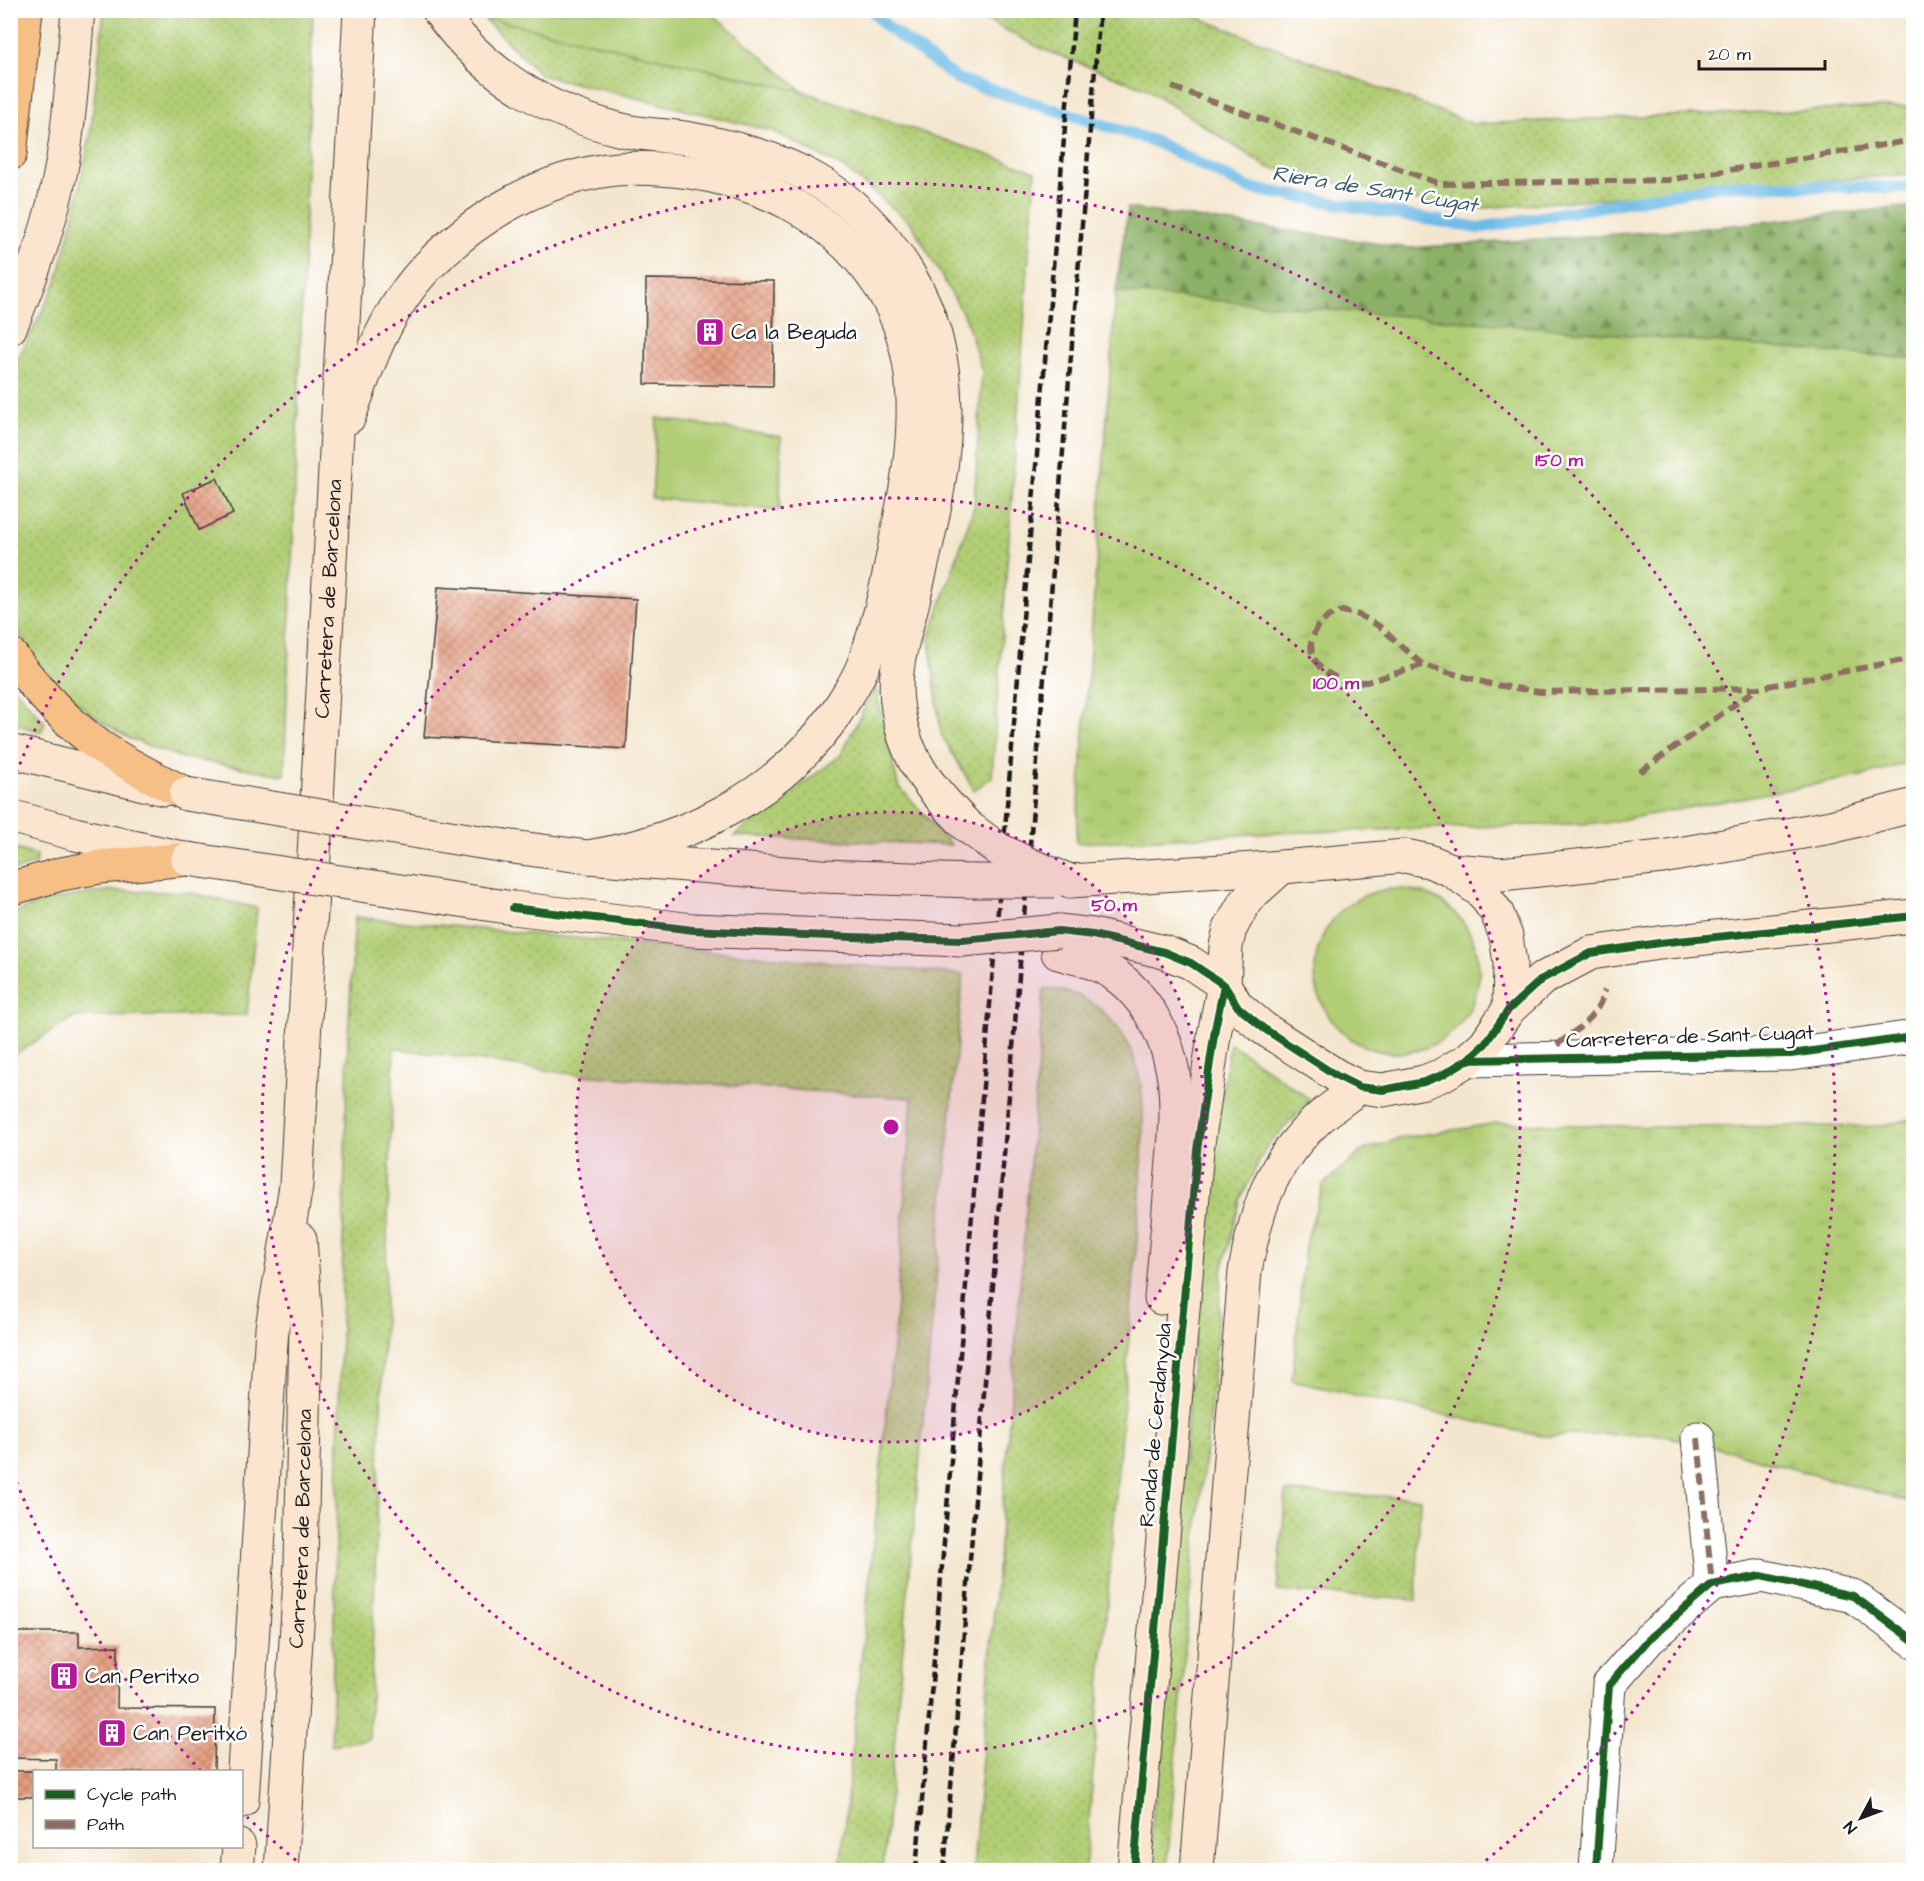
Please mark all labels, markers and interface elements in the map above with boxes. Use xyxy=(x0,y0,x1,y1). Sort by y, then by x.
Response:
scale bar xyxy=(1699,33,1825,71)
text: 20 m xyxy=(1708,42,1751,67)
water label: Riera de Sant Cugat xyxy=(1270,158,1482,222)
building icon: Ca la Beguda xyxy=(694,316,726,348)
place label: Ca la Beguda xyxy=(731,318,857,349)
text: 150 m xyxy=(1535,448,1584,473)
street label: Carretera de Barcelona xyxy=(307,478,349,719)
text: 100 m xyxy=(1313,671,1360,696)
text: 50 m xyxy=(1091,893,1138,918)
street label: Carretera de Sant Cugat xyxy=(1565,1018,1815,1057)
centre of rings xyxy=(881,1117,901,1137)
street label: Ronda de Cerdanyola xyxy=(1132,1321,1181,1528)
street label: Carretera de Barcelona xyxy=(282,1408,319,1649)
building icon: Can Peritxo xyxy=(48,1660,80,1692)
place label: Can Peritxo xyxy=(85,1662,199,1691)
building icon: Can Peritxó xyxy=(96,1717,128,1749)
place label: Can Peritxó xyxy=(133,1719,247,1748)
legend xyxy=(33,1770,243,1848)
text: Cycle path xyxy=(87,1782,176,1808)
north arrow xyxy=(1831,1788,1891,1848)
text: Path xyxy=(87,1812,124,1837)
text: N xyxy=(1839,1816,1862,1838)

